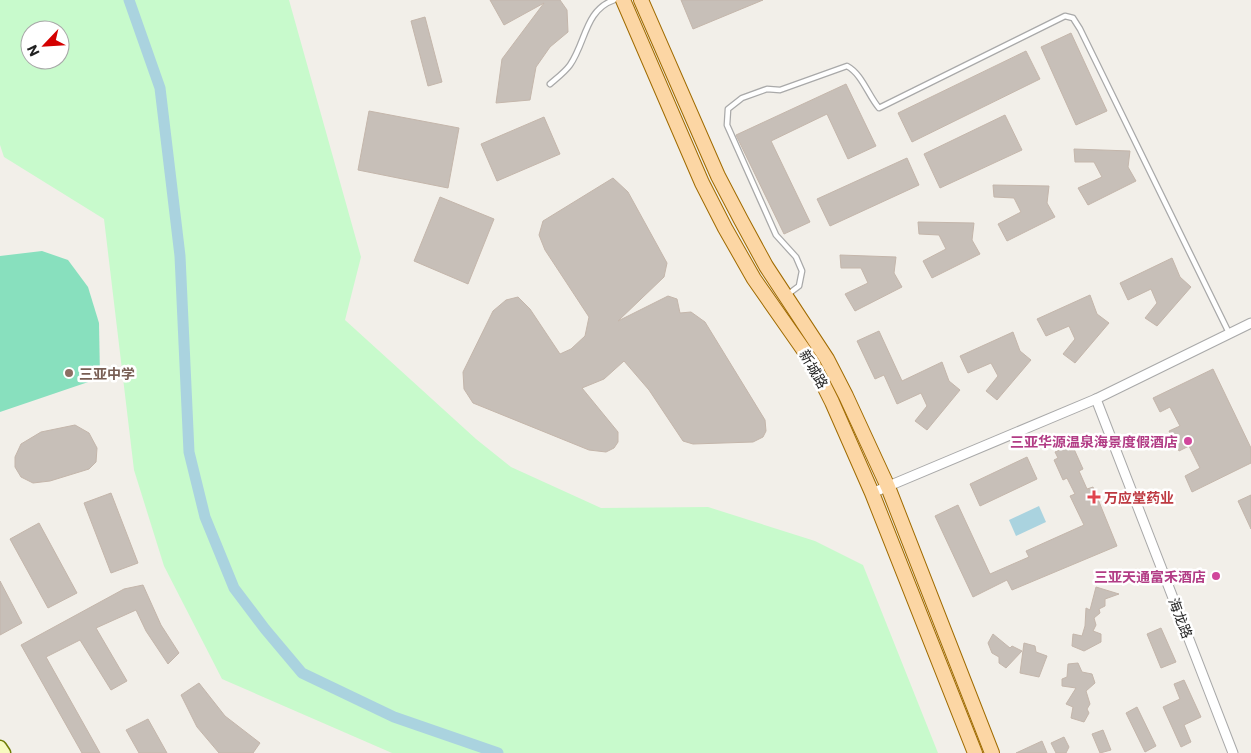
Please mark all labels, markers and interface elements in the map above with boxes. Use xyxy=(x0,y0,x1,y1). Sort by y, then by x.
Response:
north arrow xyxy=(20,20,70,70)
text: N xyxy=(23,42,43,59)
street label: 新城路 xyxy=(796,347,832,391)
place label: 三亚中学 xyxy=(79,365,135,382)
marker: 三亚中学 xyxy=(63,367,75,379)
place label: 三亚华源温泉海景度假酒店 xyxy=(1010,433,1178,450)
marker: 三亚华源温泉海景度假酒店 xyxy=(1182,435,1194,447)
place label: 万应堂药业 xyxy=(1104,489,1174,506)
marker: 万应堂药业 xyxy=(1088,491,1100,503)
place label: 三亚天通富禾酒店 xyxy=(1094,568,1206,585)
marker: 三亚天通富禾酒店 xyxy=(1210,570,1222,582)
street label: 海龙路 xyxy=(1166,595,1196,641)

